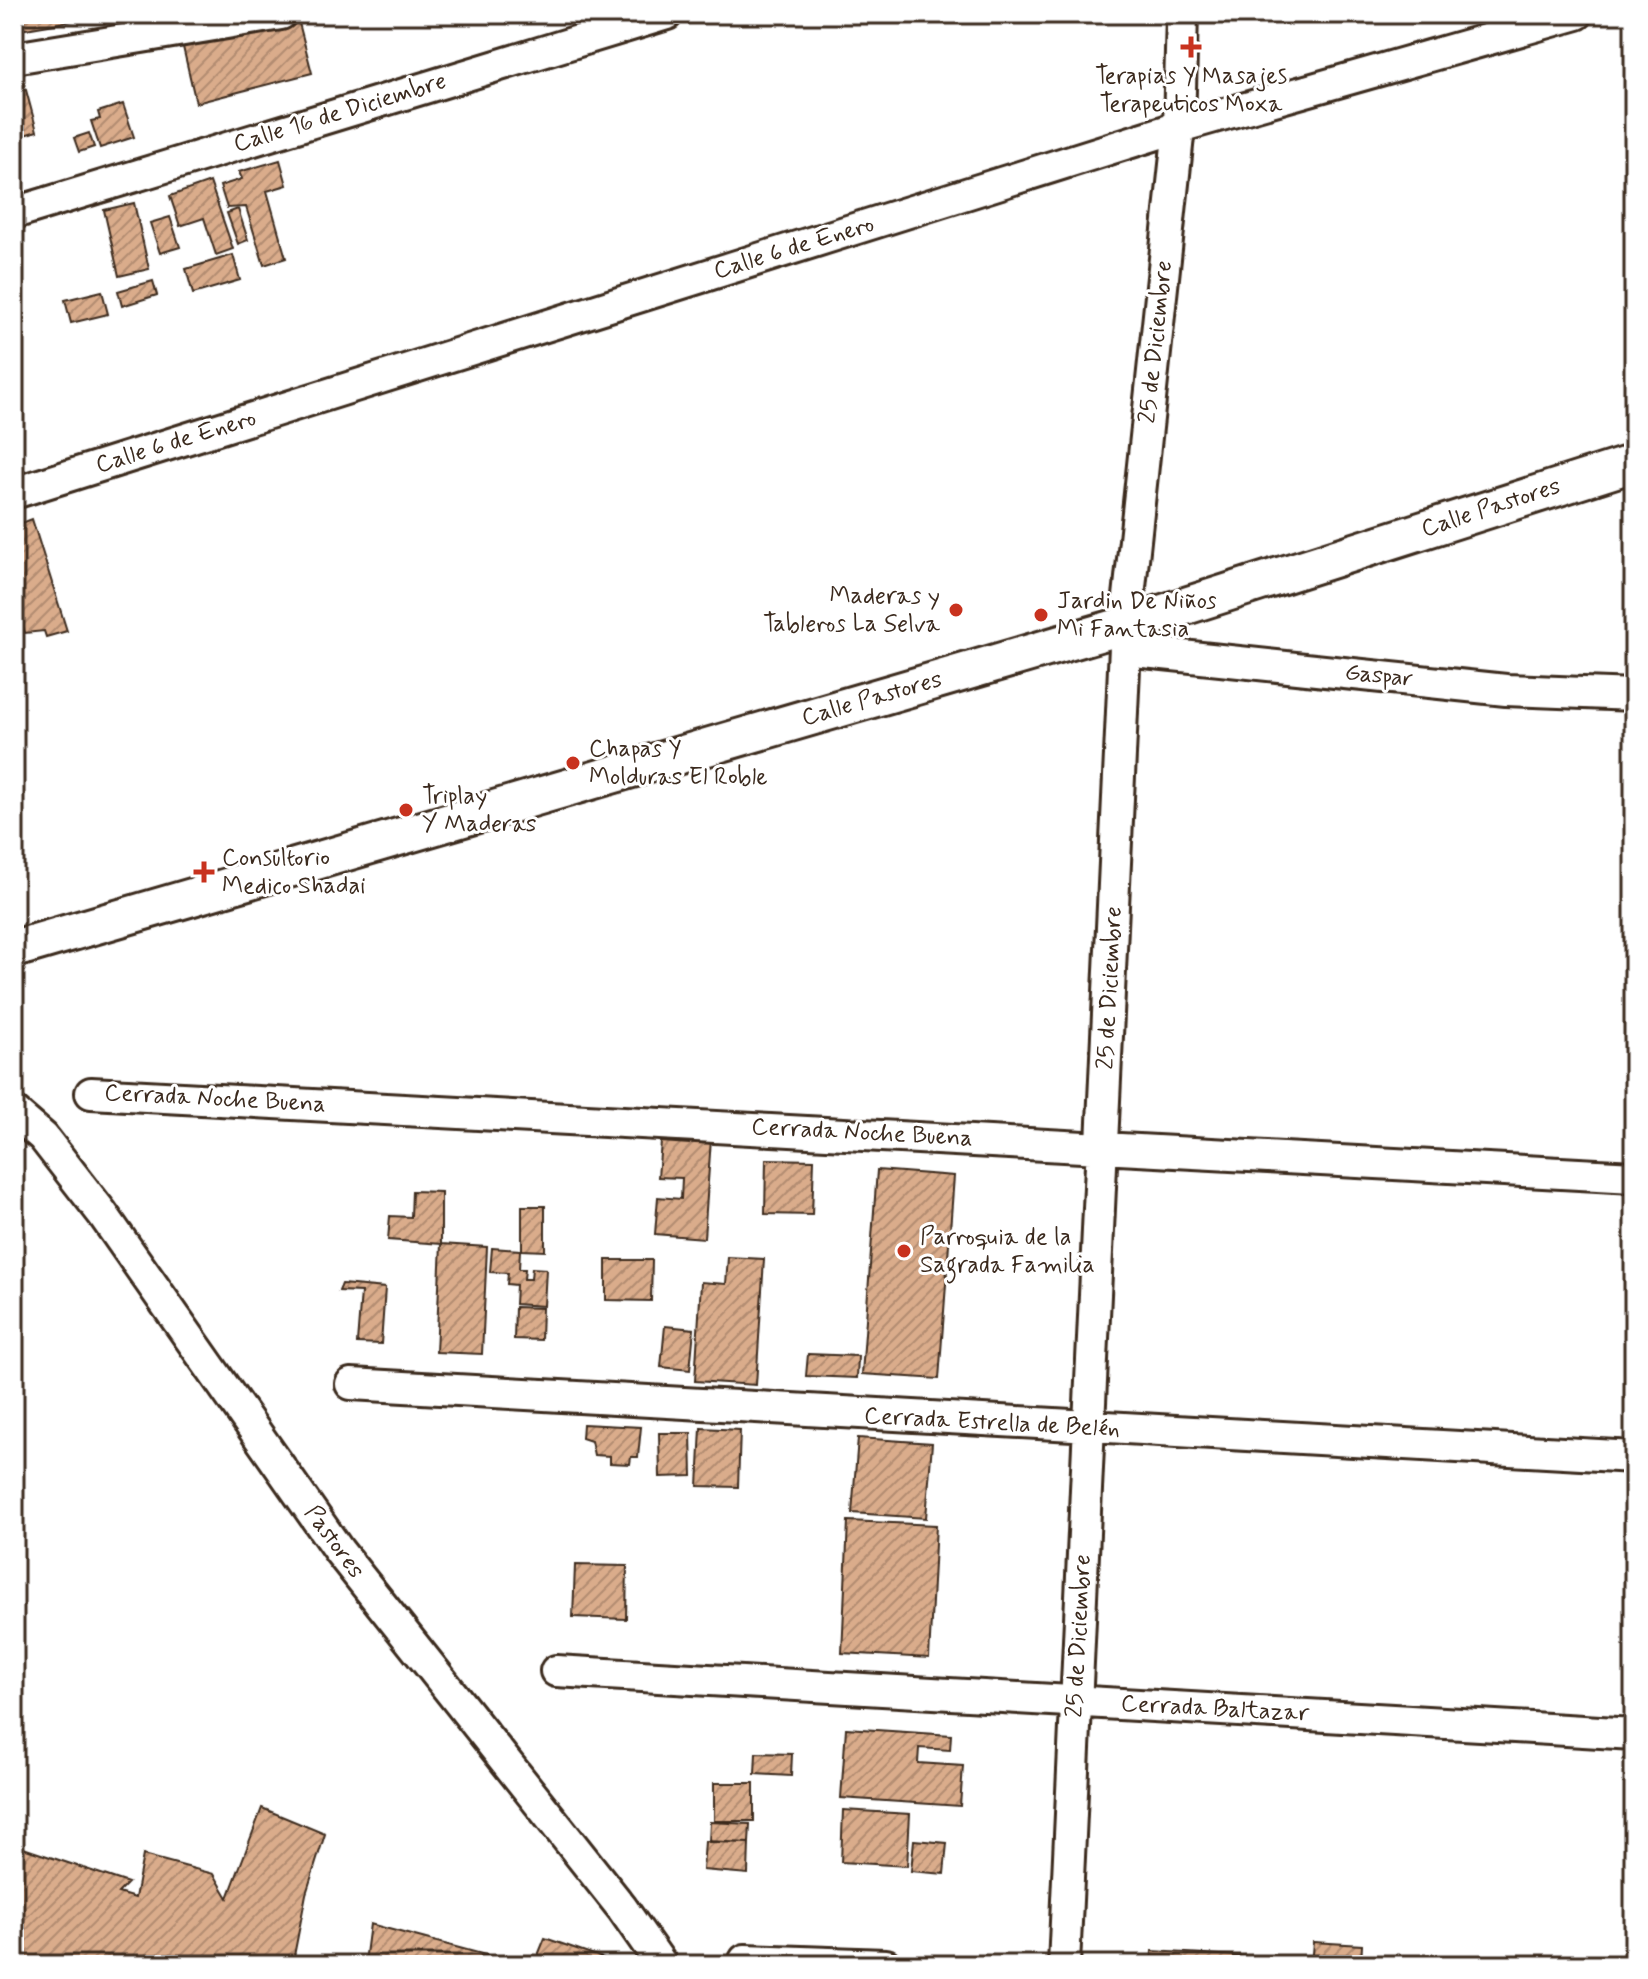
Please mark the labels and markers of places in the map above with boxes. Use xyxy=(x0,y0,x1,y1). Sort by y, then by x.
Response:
marker: Terapias Y Masajes Terapeuticos Moxa xyxy=(1180,36,1202,58)
place label: Terapias Y Masajes Terapeuticos Moxa xyxy=(1095,61,1287,120)
place label: Maderas y Tableros La Selva xyxy=(763,581,941,640)
place label: Jardin De Niños Mi Fantasia xyxy=(1057,586,1217,645)
marker: Maderas y Tableros La Selva xyxy=(947,601,965,619)
marker: Jardin De Niños Mi Fantasia xyxy=(1032,606,1050,624)
place label: Chapas Y Molduras El Roble xyxy=(589,734,768,793)
marker: Chapas Y Molduras El Roble xyxy=(564,754,582,772)
place label: Triplay Y Maderas xyxy=(422,781,537,840)
marker: Triplay Y Maderas xyxy=(397,801,415,819)
place label: Consultorio Medico Shadai xyxy=(222,843,366,902)
marker: Consultorio Medico Shadai xyxy=(193,861,215,883)
place label: Parroquia de la Sagrada Familia xyxy=(920,1222,1095,1284)
marker: Parroquia de la Sagrada Familia xyxy=(895,1242,913,1260)

